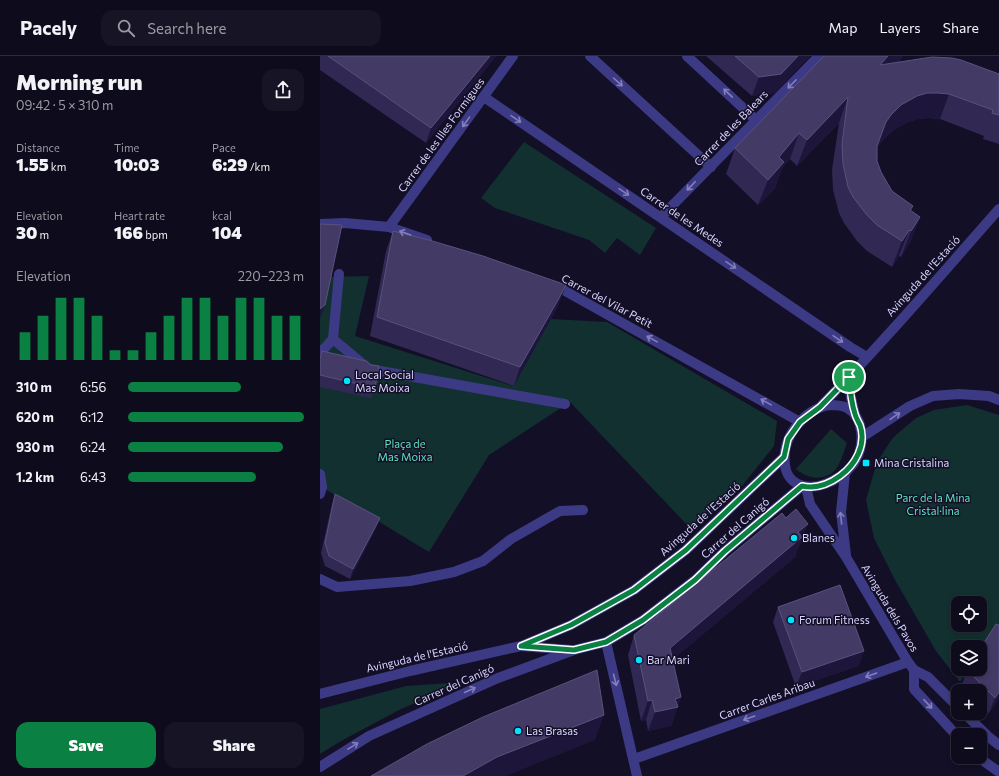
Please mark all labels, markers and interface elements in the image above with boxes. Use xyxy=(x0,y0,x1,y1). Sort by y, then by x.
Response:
search box xyxy=(101,10,381,46)
text: Pacely xyxy=(20,16,77,39)
icon: search xyxy=(115,17,137,39)
text: Search here xyxy=(147,19,227,37)
text: Map xyxy=(829,19,857,36)
text: Layers xyxy=(879,19,921,36)
text: Share xyxy=(943,19,979,36)
text: Morning run xyxy=(16,68,143,95)
button: share xyxy=(262,69,304,111)
street label: Carrer de les Illes Formigues xyxy=(395,75,486,194)
one-way arrow xyxy=(613,78,624,87)
one-way arrow xyxy=(787,79,797,89)
street label: Carrer de les Balears xyxy=(691,87,770,168)
one-way arrow xyxy=(723,89,733,98)
text: 09:42 · 5 × 310 m xyxy=(16,97,113,113)
one-way arrow xyxy=(511,115,522,123)
one-way arrow xyxy=(462,116,470,127)
text: Distance xyxy=(16,141,60,154)
text: Time xyxy=(114,141,139,154)
text: Pace xyxy=(212,141,236,154)
text: 1.55 xyxy=(16,154,49,175)
text: 10:03 xyxy=(114,154,159,175)
text: 6:29 xyxy=(212,154,248,175)
text: km xyxy=(49,160,66,173)
text: /km xyxy=(248,160,270,173)
one-way arrow xyxy=(686,181,696,191)
street label: Carrer de les Medes xyxy=(638,184,726,249)
one-way arrow xyxy=(618,188,629,196)
text: Elevation xyxy=(16,209,62,222)
text: Heart rate xyxy=(114,209,165,222)
text: kcal xyxy=(212,209,232,222)
text: 30 xyxy=(16,222,37,243)
text: 166 xyxy=(114,222,143,243)
text: 104 xyxy=(212,222,242,243)
text: m xyxy=(37,228,49,241)
text: bpm xyxy=(143,228,168,241)
one-way arrow xyxy=(399,228,411,236)
street label: Avinguda de l'Estació xyxy=(883,232,963,319)
one-way arrow xyxy=(725,262,737,270)
text: Elevation xyxy=(16,268,71,284)
text: 220–223 m xyxy=(238,268,304,284)
street label: Carrer del Vilar Petit xyxy=(560,271,655,330)
one-way arrow xyxy=(646,335,658,343)
one-way arrow xyxy=(833,335,844,343)
pin xyxy=(832,360,866,394)
icon: arrive xyxy=(838,366,860,388)
place label: Local Social Mas Moixa xyxy=(355,368,414,394)
marker: Local Social Mas Moixa xyxy=(342,376,352,386)
text: 310 m xyxy=(16,379,52,395)
text: 6:56 xyxy=(80,379,106,395)
one-way arrow xyxy=(760,398,772,406)
text: 620 m xyxy=(16,409,54,425)
text: 6:12 xyxy=(80,409,104,425)
one-way arrow xyxy=(889,412,900,420)
park label: Plaça de Mas Moixa xyxy=(378,437,432,463)
text: 930 m xyxy=(16,439,54,455)
text: 6:24 xyxy=(80,439,106,455)
place label: Mina Cristalina xyxy=(874,456,949,469)
marker: Mina Cristalina xyxy=(861,458,871,468)
text: 1.2 km xyxy=(16,469,54,485)
text: 6:43 xyxy=(80,469,106,485)
street label: Avinguda de l'Estació xyxy=(657,479,743,558)
park label: Parc de la Mina Cristal·lina xyxy=(896,491,970,517)
street label: Carrer del Canigó xyxy=(698,494,772,561)
one-way arrow xyxy=(838,512,845,525)
place label: Blanes xyxy=(802,531,835,544)
marker: Blanes xyxy=(789,533,799,543)
street label: Avinguda dels Pavos xyxy=(859,562,922,654)
map controls xyxy=(951,596,987,764)
button: locate xyxy=(951,596,987,632)
place label: Forum Fitness xyxy=(799,613,870,626)
marker: Forum Fitness xyxy=(786,615,796,625)
street label: Avinguda de l'Estació xyxy=(365,638,469,675)
button: layers xyxy=(951,640,987,676)
place label: Bar Mari xyxy=(647,653,690,666)
marker: Bar Mari xyxy=(634,655,644,665)
street label: Carrer del Canigó xyxy=(412,661,496,708)
one-way arrow xyxy=(866,671,878,679)
one-way arrow xyxy=(612,673,619,686)
street label: Carrer Carles Aribau xyxy=(717,675,816,722)
button: + xyxy=(951,684,987,720)
one-way arrow xyxy=(464,686,476,693)
one-way arrow xyxy=(923,699,932,709)
one-way arrow xyxy=(743,715,756,722)
button: Save xyxy=(16,722,156,768)
button: Share xyxy=(164,722,304,768)
place label: Las Brasas xyxy=(526,724,578,737)
marker: Las Brasas xyxy=(513,726,523,736)
button: − xyxy=(951,728,987,764)
one-way arrow xyxy=(347,742,358,750)

